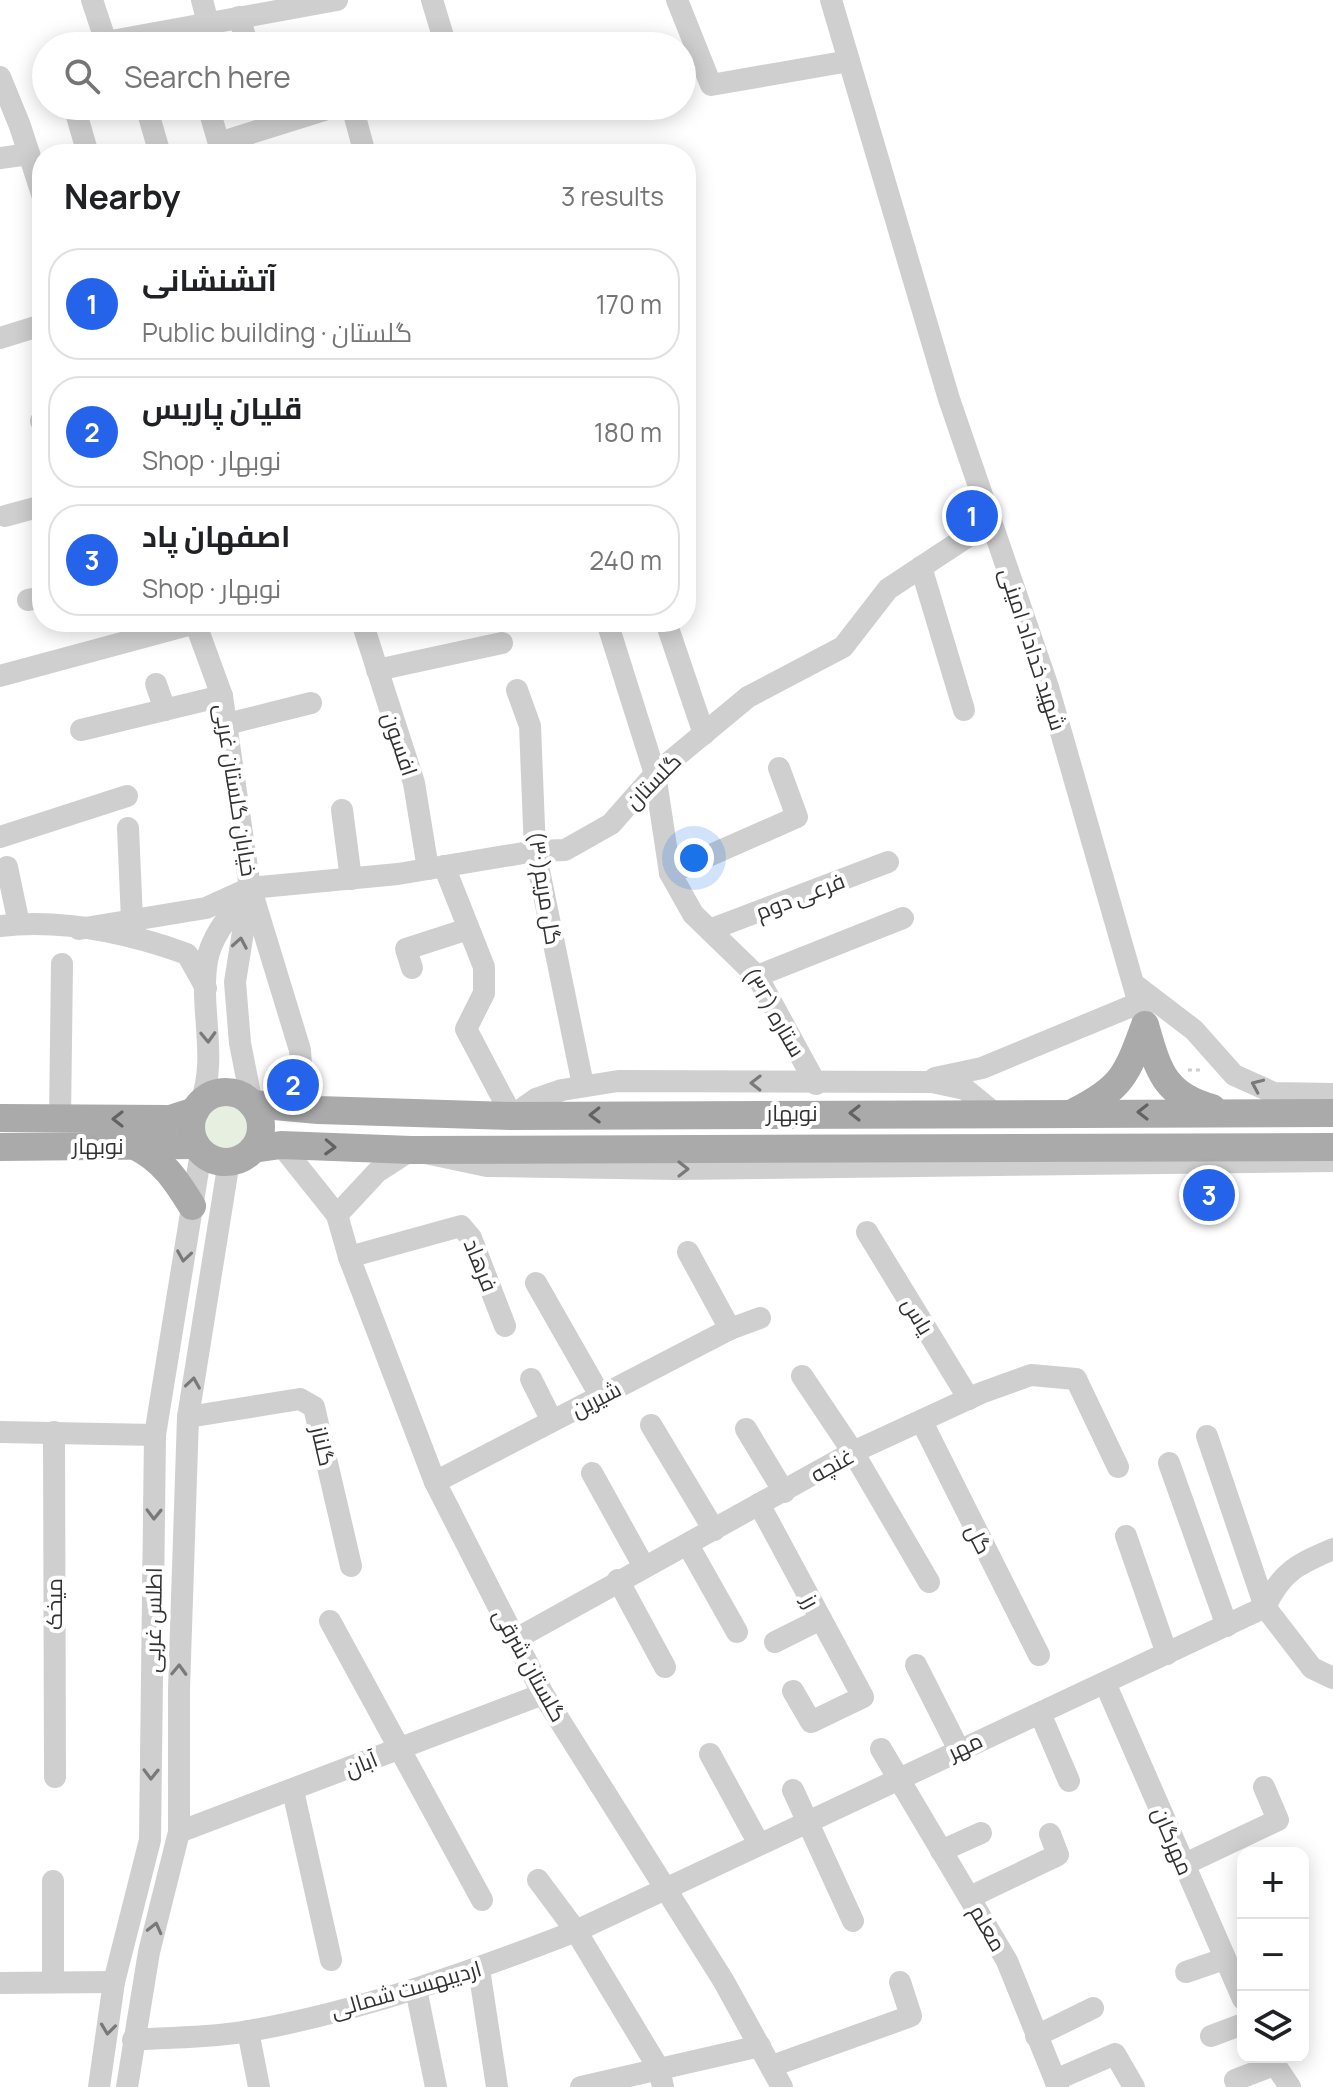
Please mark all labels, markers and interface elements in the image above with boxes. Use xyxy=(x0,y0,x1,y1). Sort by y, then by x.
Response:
search box xyxy=(32,32,696,120)
icon: search xyxy=(60,54,104,98)
text: Search here xyxy=(124,56,291,97)
text: Nearby xyxy=(64,173,180,219)
text: 3 results xyxy=(561,178,664,214)
text: آتشنشانی xyxy=(142,259,277,300)
text: 1 xyxy=(86,286,98,322)
text: 170 m xyxy=(596,286,662,322)
text: Public building · گلستان xyxy=(142,314,412,350)
text: قلیان پاریس xyxy=(142,387,302,428)
text: 2 xyxy=(84,414,100,450)
text: 180 m xyxy=(594,414,662,450)
text: Shop · نوبهار xyxy=(142,442,281,478)
pin: 1 xyxy=(946,486,998,546)
text: اصفهان پاد xyxy=(142,515,290,556)
text: 3 xyxy=(84,542,100,578)
text: 240 m xyxy=(589,542,662,578)
street label: شهید خداداد امینی xyxy=(993,564,1073,734)
text: Shop · نوبهار xyxy=(142,570,281,606)
street label: خیابان گلستان غربی xyxy=(208,702,264,878)
street label: افسون xyxy=(375,708,425,780)
street label: گلستان xyxy=(618,746,688,816)
street label: گل مریم(۳۰) xyxy=(520,829,569,947)
your location xyxy=(674,838,714,878)
street label: فرعی دوم xyxy=(751,865,849,928)
one-way arrow xyxy=(231,937,248,950)
street label: ستاره (۳۲) xyxy=(736,962,812,1062)
one-way arrow xyxy=(199,1031,216,1044)
pin: 2 xyxy=(267,1055,319,1115)
one-way arrow xyxy=(749,1074,762,1092)
one-way arrow xyxy=(1250,1079,1265,1095)
street label: نوبهار xyxy=(764,1098,818,1128)
one-way arrow xyxy=(1136,1103,1149,1121)
one-way arrow xyxy=(848,1104,861,1122)
one-way arrow xyxy=(588,1106,601,1124)
one-way arrow xyxy=(111,1110,124,1128)
street label: نوبهار xyxy=(70,1131,124,1161)
one-way arrow xyxy=(324,1138,337,1155)
one-way arrow xyxy=(677,1160,690,1178)
pin: 3 xyxy=(1183,1165,1235,1225)
street label: فرهاد xyxy=(457,1234,505,1296)
one-way arrow xyxy=(176,1249,193,1263)
street label: یاس xyxy=(895,1292,941,1341)
street label: شیرین xyxy=(566,1374,626,1424)
one-way arrow xyxy=(184,1376,201,1390)
street label: گلناز xyxy=(303,1421,342,1469)
street label: غنچه xyxy=(805,1441,859,1489)
one-way arrow xyxy=(145,1508,163,1521)
street label: گل xyxy=(959,1519,999,1559)
street label: اطلس غربی xyxy=(137,1567,169,1673)
street label: میخک xyxy=(39,1578,69,1630)
street label: رز xyxy=(794,1587,827,1613)
street label: گلستان شرقی xyxy=(486,1603,574,1727)
one-way arrow xyxy=(171,1663,188,1676)
street label: مهر xyxy=(941,1725,987,1768)
street label: آبان xyxy=(340,1744,382,1784)
one-way arrow xyxy=(142,1768,160,1781)
street label: مهرگان xyxy=(1145,1802,1201,1880)
map controls xyxy=(1237,1847,1309,2063)
button: + xyxy=(1237,1847,1309,1919)
street label: معلم xyxy=(962,1899,1013,1957)
button: − xyxy=(1237,1919,1309,1991)
one-way arrow xyxy=(146,1921,163,1935)
street label: اردیبهست شمالی xyxy=(327,1953,485,2025)
button: layers xyxy=(1237,1991,1309,2063)
one-way arrow xyxy=(99,2023,116,2036)

